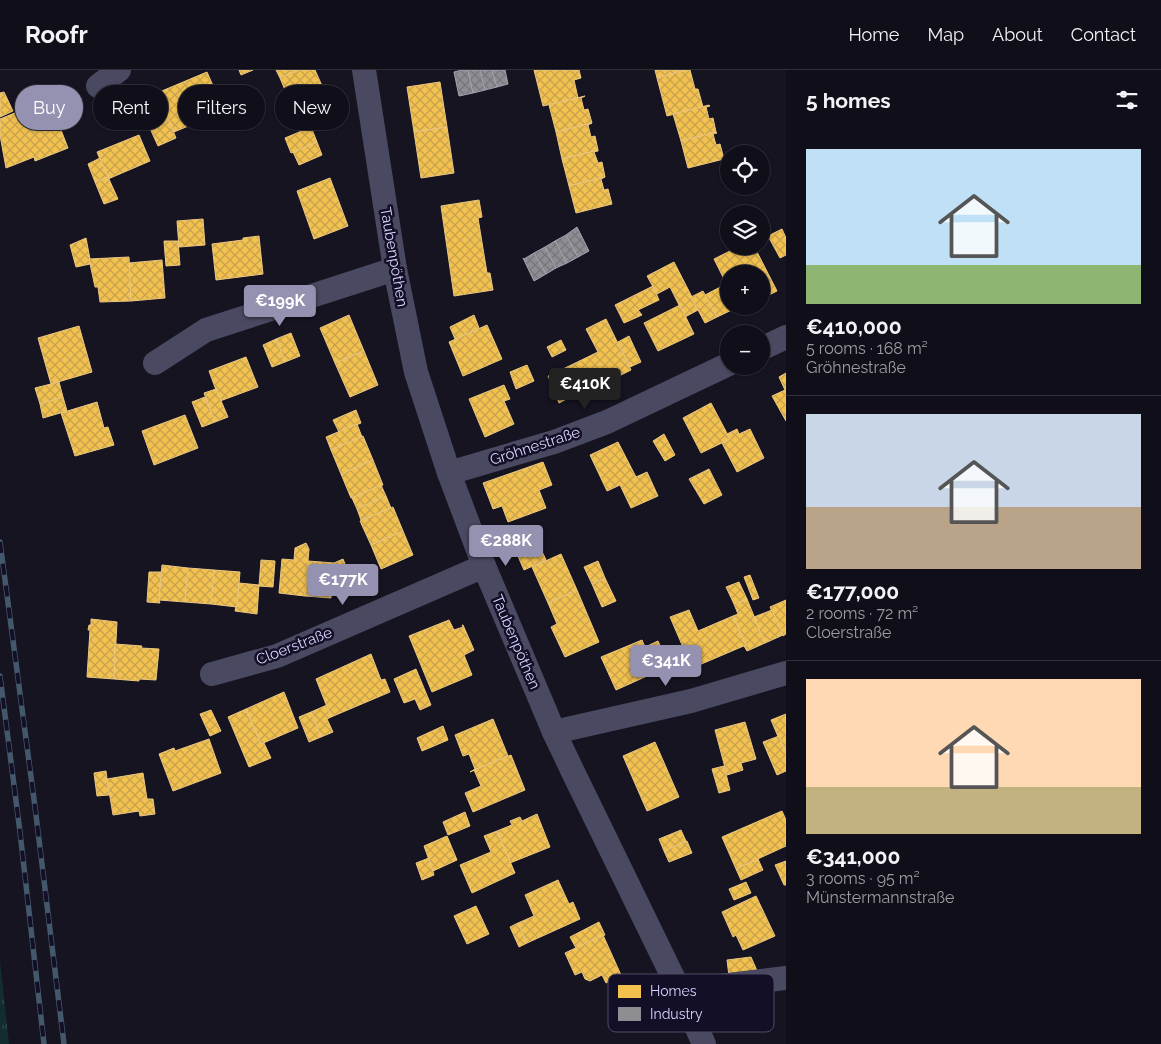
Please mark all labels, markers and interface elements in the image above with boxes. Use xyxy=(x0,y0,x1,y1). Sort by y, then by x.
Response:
text: Roofr xyxy=(25,20,88,49)
text: Home xyxy=(848,24,899,45)
text: Map xyxy=(927,24,964,45)
text: About xyxy=(992,24,1043,45)
text: Contact xyxy=(1071,24,1136,45)
chip: Buy xyxy=(15,85,83,130)
chip: Rent xyxy=(93,85,168,130)
chip: Filters xyxy=(178,85,265,130)
chip: New xyxy=(275,85,349,130)
icon: filters xyxy=(1113,86,1141,114)
text: 5 homes xyxy=(806,88,891,113)
map controls xyxy=(720,145,770,375)
button: locate xyxy=(720,145,770,195)
icon: home xyxy=(929,181,1019,271)
button: layers xyxy=(720,205,770,255)
street label: Taubenpöthen xyxy=(376,206,412,308)
button: + xyxy=(720,265,770,315)
pin: €199K xyxy=(245,284,315,327)
text: €199K xyxy=(255,291,305,310)
text: €410,000 xyxy=(806,314,902,339)
button: − xyxy=(720,325,770,375)
text: 5 rooms · 168 m² xyxy=(806,339,928,358)
text: Gröhnestraße xyxy=(806,358,906,377)
pin: €410K xyxy=(550,368,620,410)
text: €410K xyxy=(560,374,610,393)
street label: Gröhnestraße xyxy=(488,423,583,469)
icon: home xyxy=(929,447,1019,537)
pin: €288K xyxy=(471,524,541,567)
text: €288K xyxy=(480,531,532,550)
pin: €177K xyxy=(308,564,378,606)
text: €177K xyxy=(318,570,368,589)
text: €177,000 xyxy=(806,579,899,604)
street label: Taubenpöthen xyxy=(488,592,544,692)
text: 2 rooms · 72 m² xyxy=(806,604,918,623)
street label: Cloerstraße xyxy=(253,623,335,669)
text: Cloerstraße xyxy=(806,623,891,642)
pin: €341K xyxy=(631,644,701,687)
text: €341K xyxy=(641,651,691,670)
icon: home xyxy=(929,712,1019,802)
text: €341,000 xyxy=(806,844,900,869)
text: 3 rooms · 95 m² xyxy=(806,869,920,888)
text: Münstermannstraße xyxy=(806,888,955,907)
legend xyxy=(608,974,774,1032)
text: Homes xyxy=(650,983,697,999)
text: Industry xyxy=(650,1006,703,1022)

